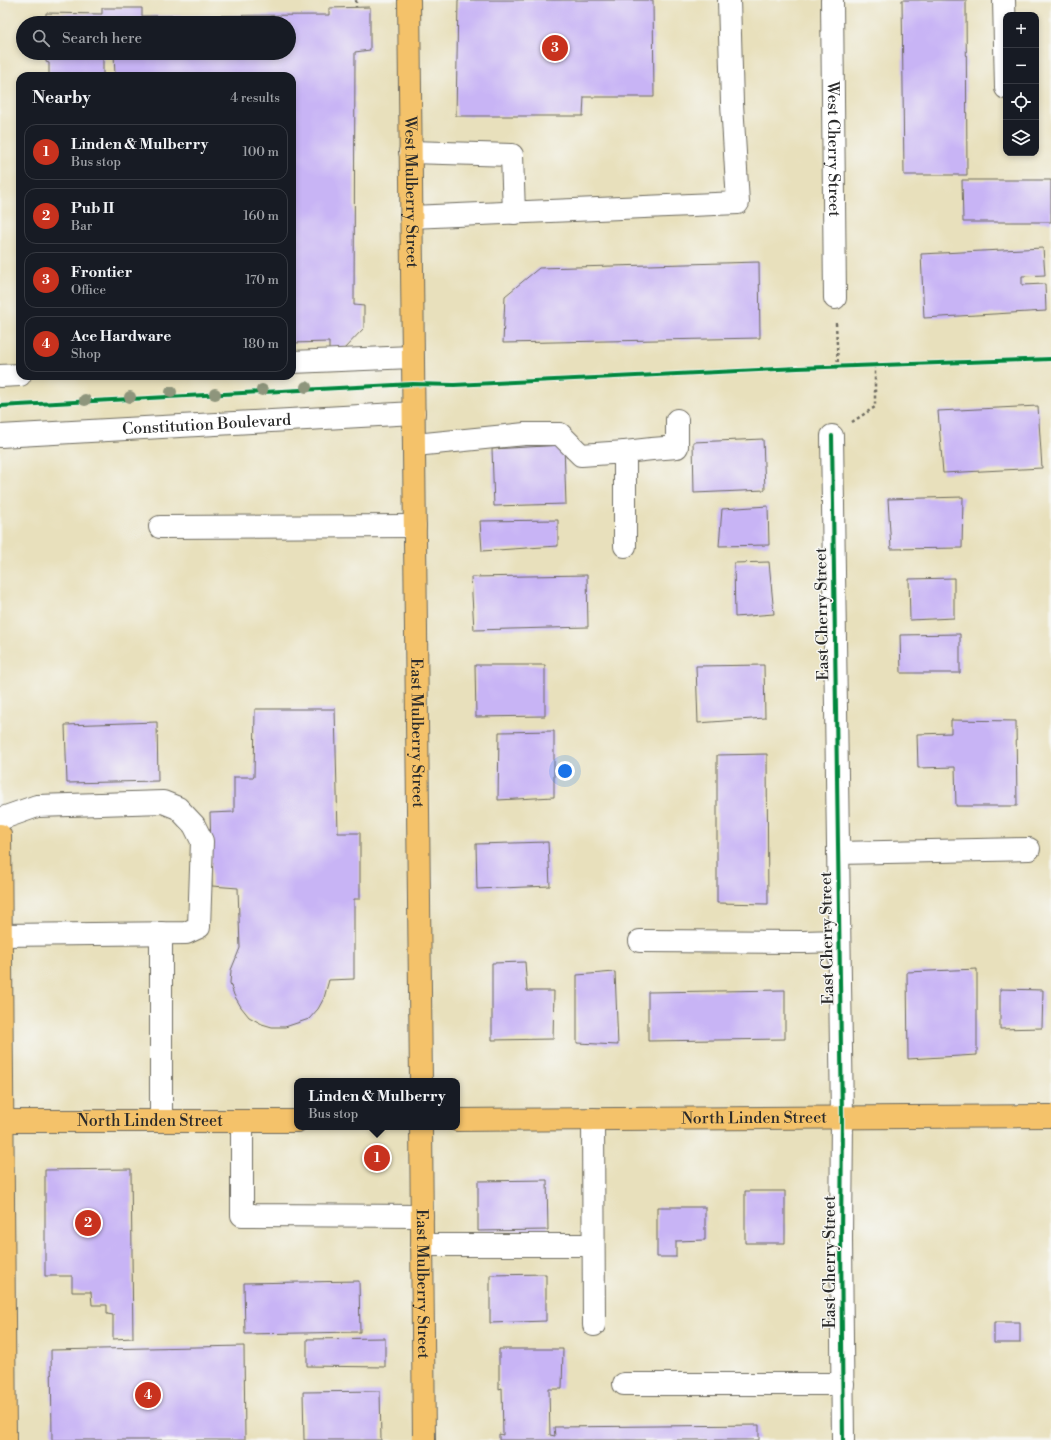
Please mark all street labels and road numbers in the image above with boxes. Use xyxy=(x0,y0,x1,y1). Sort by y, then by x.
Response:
street label: West Cherry Street xyxy=(823,80,844,217)
street label: West Mulberry Street xyxy=(400,115,422,269)
street label: Constitution Boulevard xyxy=(122,410,292,439)
street label: East Cherry Street xyxy=(811,547,833,681)
street label: East Mulberry Street xyxy=(406,658,428,808)
street label: East Cherry Street xyxy=(816,871,838,1005)
street label: North Linden Street xyxy=(681,1108,827,1128)
street label: North Linden Street xyxy=(77,1111,223,1131)
street label: East Cherry Street xyxy=(820,1195,840,1329)
street label: East Mulberry Street xyxy=(412,1209,433,1359)

